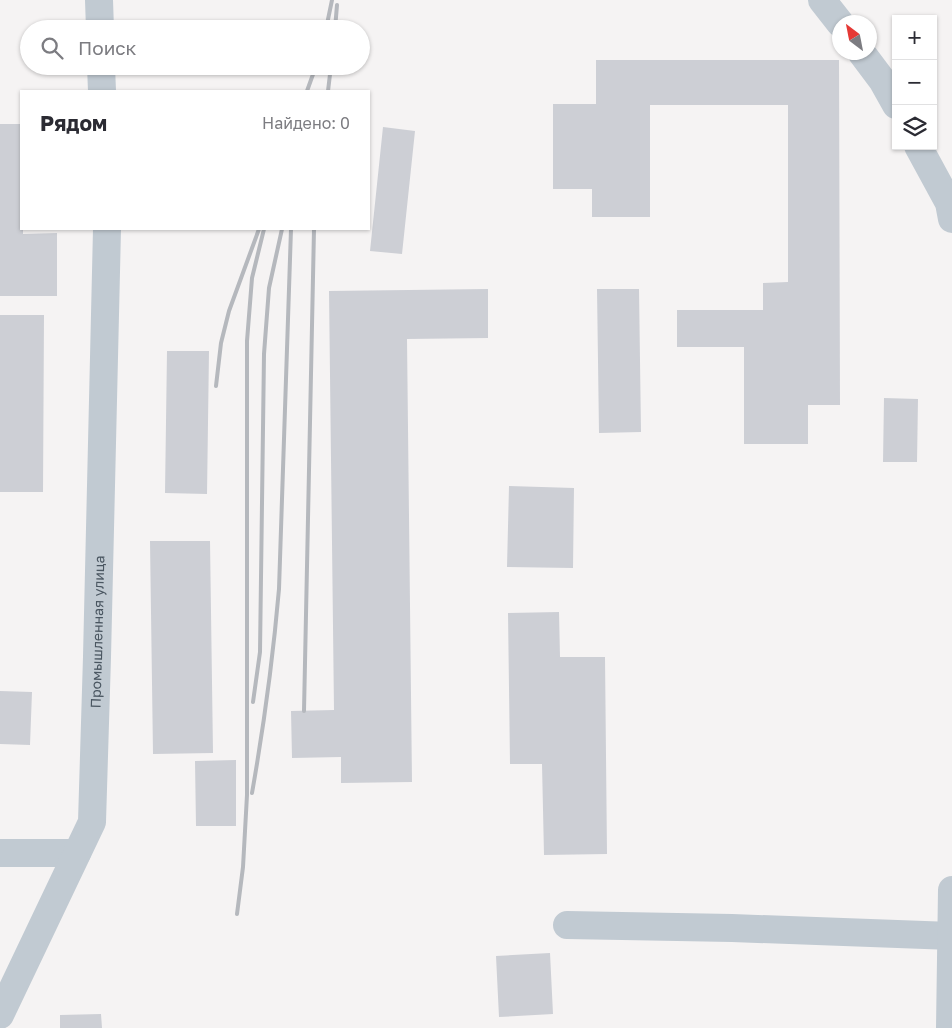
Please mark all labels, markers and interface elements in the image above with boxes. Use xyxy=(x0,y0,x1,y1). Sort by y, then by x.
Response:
north arrow xyxy=(832,15,877,60)
map controls xyxy=(892,15,937,150)
button: + xyxy=(892,15,937,60)
search box xyxy=(20,20,370,75)
icon: search xyxy=(38,34,66,62)
text: Поиск xyxy=(78,36,137,59)
button: − xyxy=(892,60,937,105)
button: layers xyxy=(892,105,937,150)
text: Рядом xyxy=(40,110,107,136)
text: Найдено: 0 xyxy=(262,113,350,133)
street label: Промышленная улица xyxy=(86,555,107,709)

